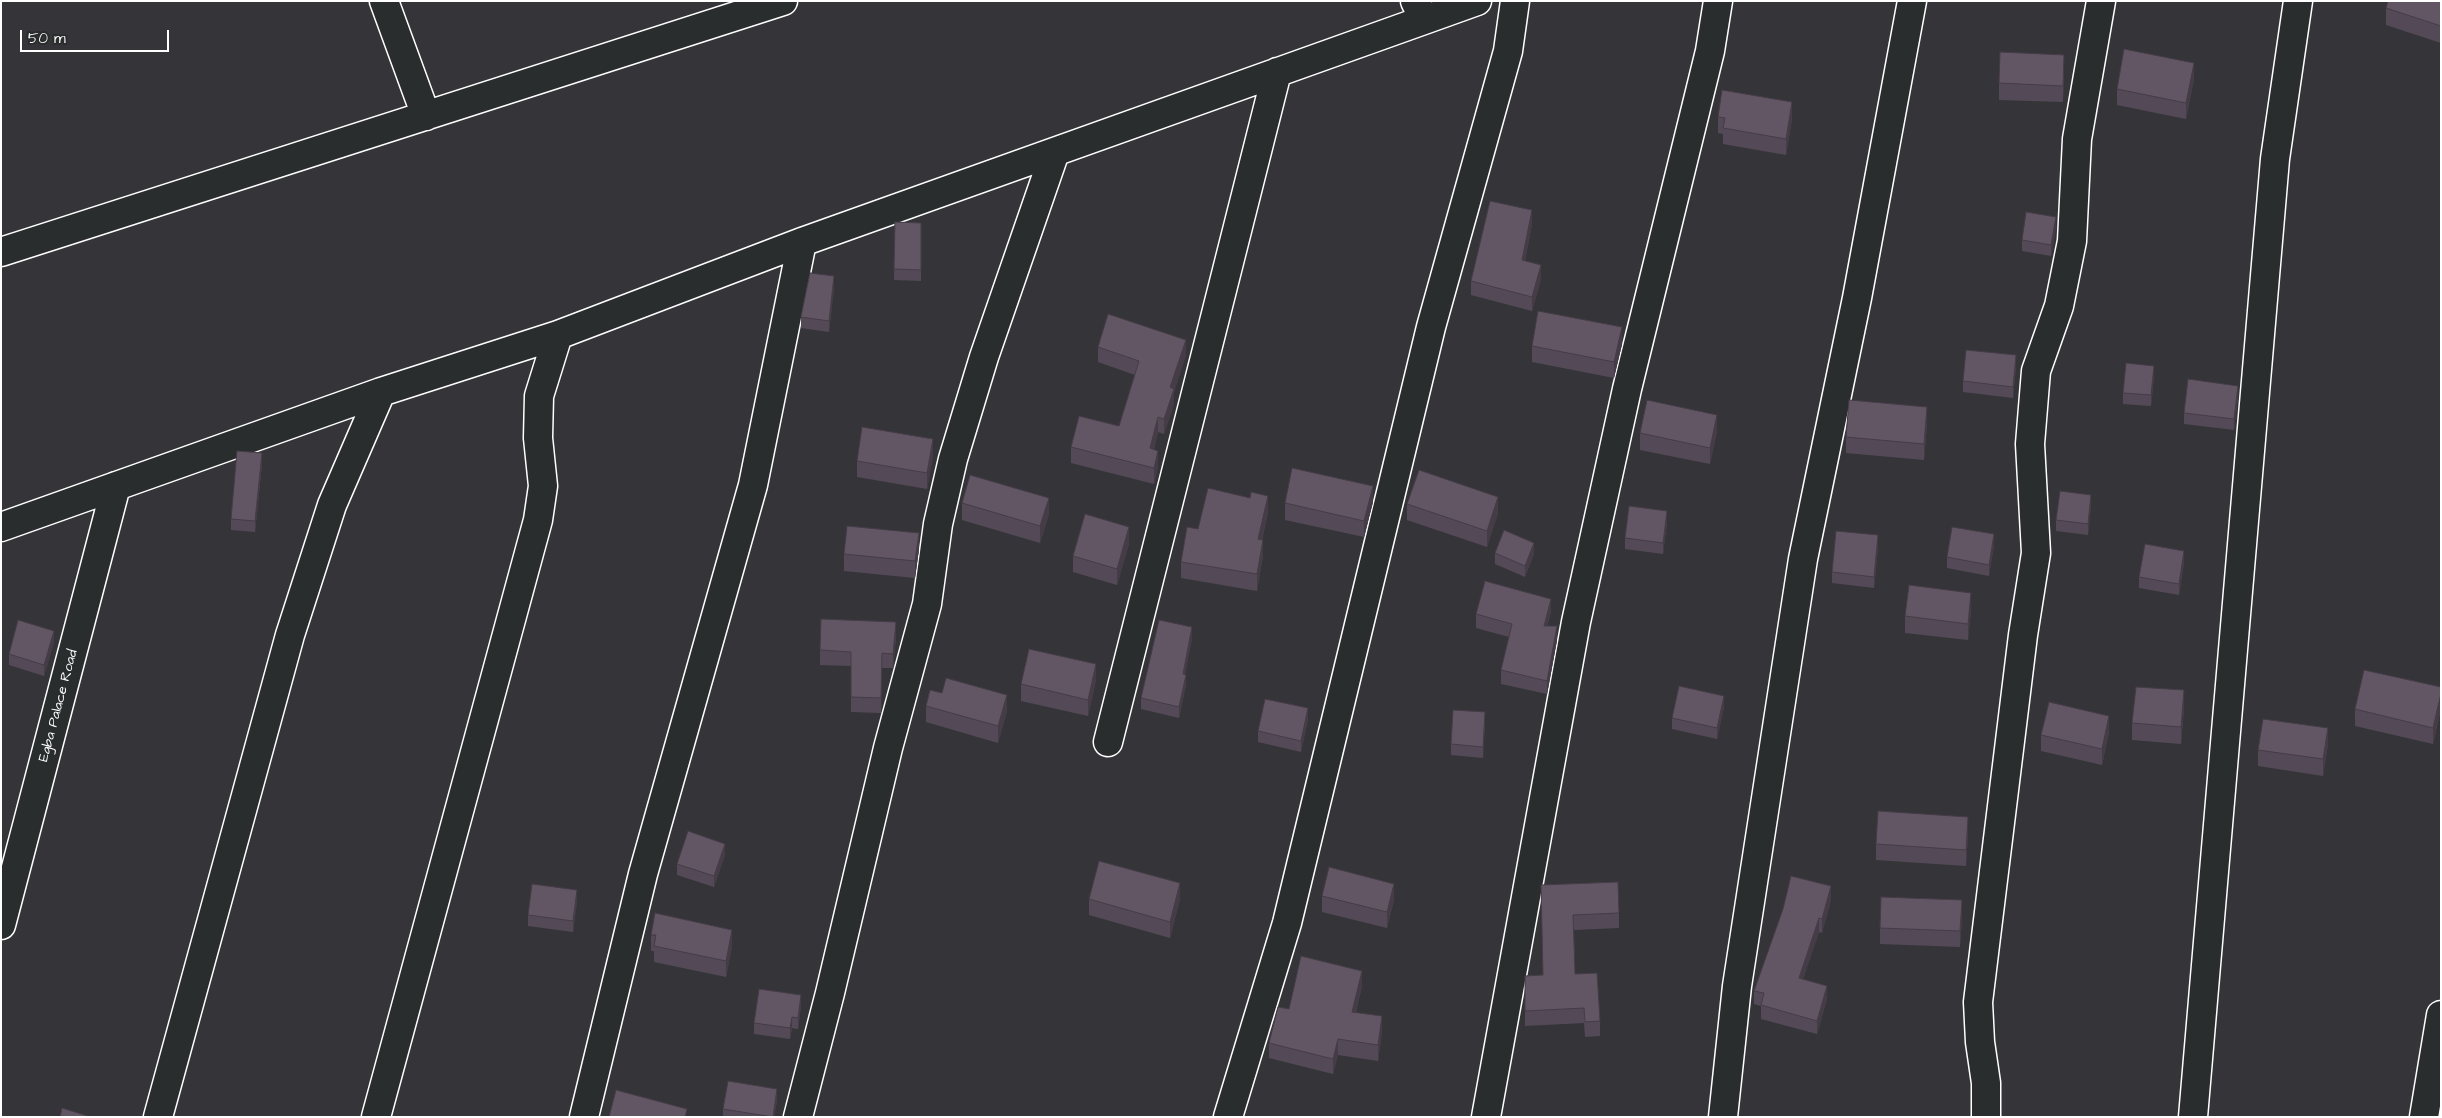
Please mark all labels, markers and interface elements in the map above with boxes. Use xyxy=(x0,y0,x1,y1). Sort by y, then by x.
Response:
scale bar xyxy=(22,20,171,52)
text: 50 m xyxy=(28,28,66,49)
street label: Egba Palace Road xyxy=(36,648,82,764)

